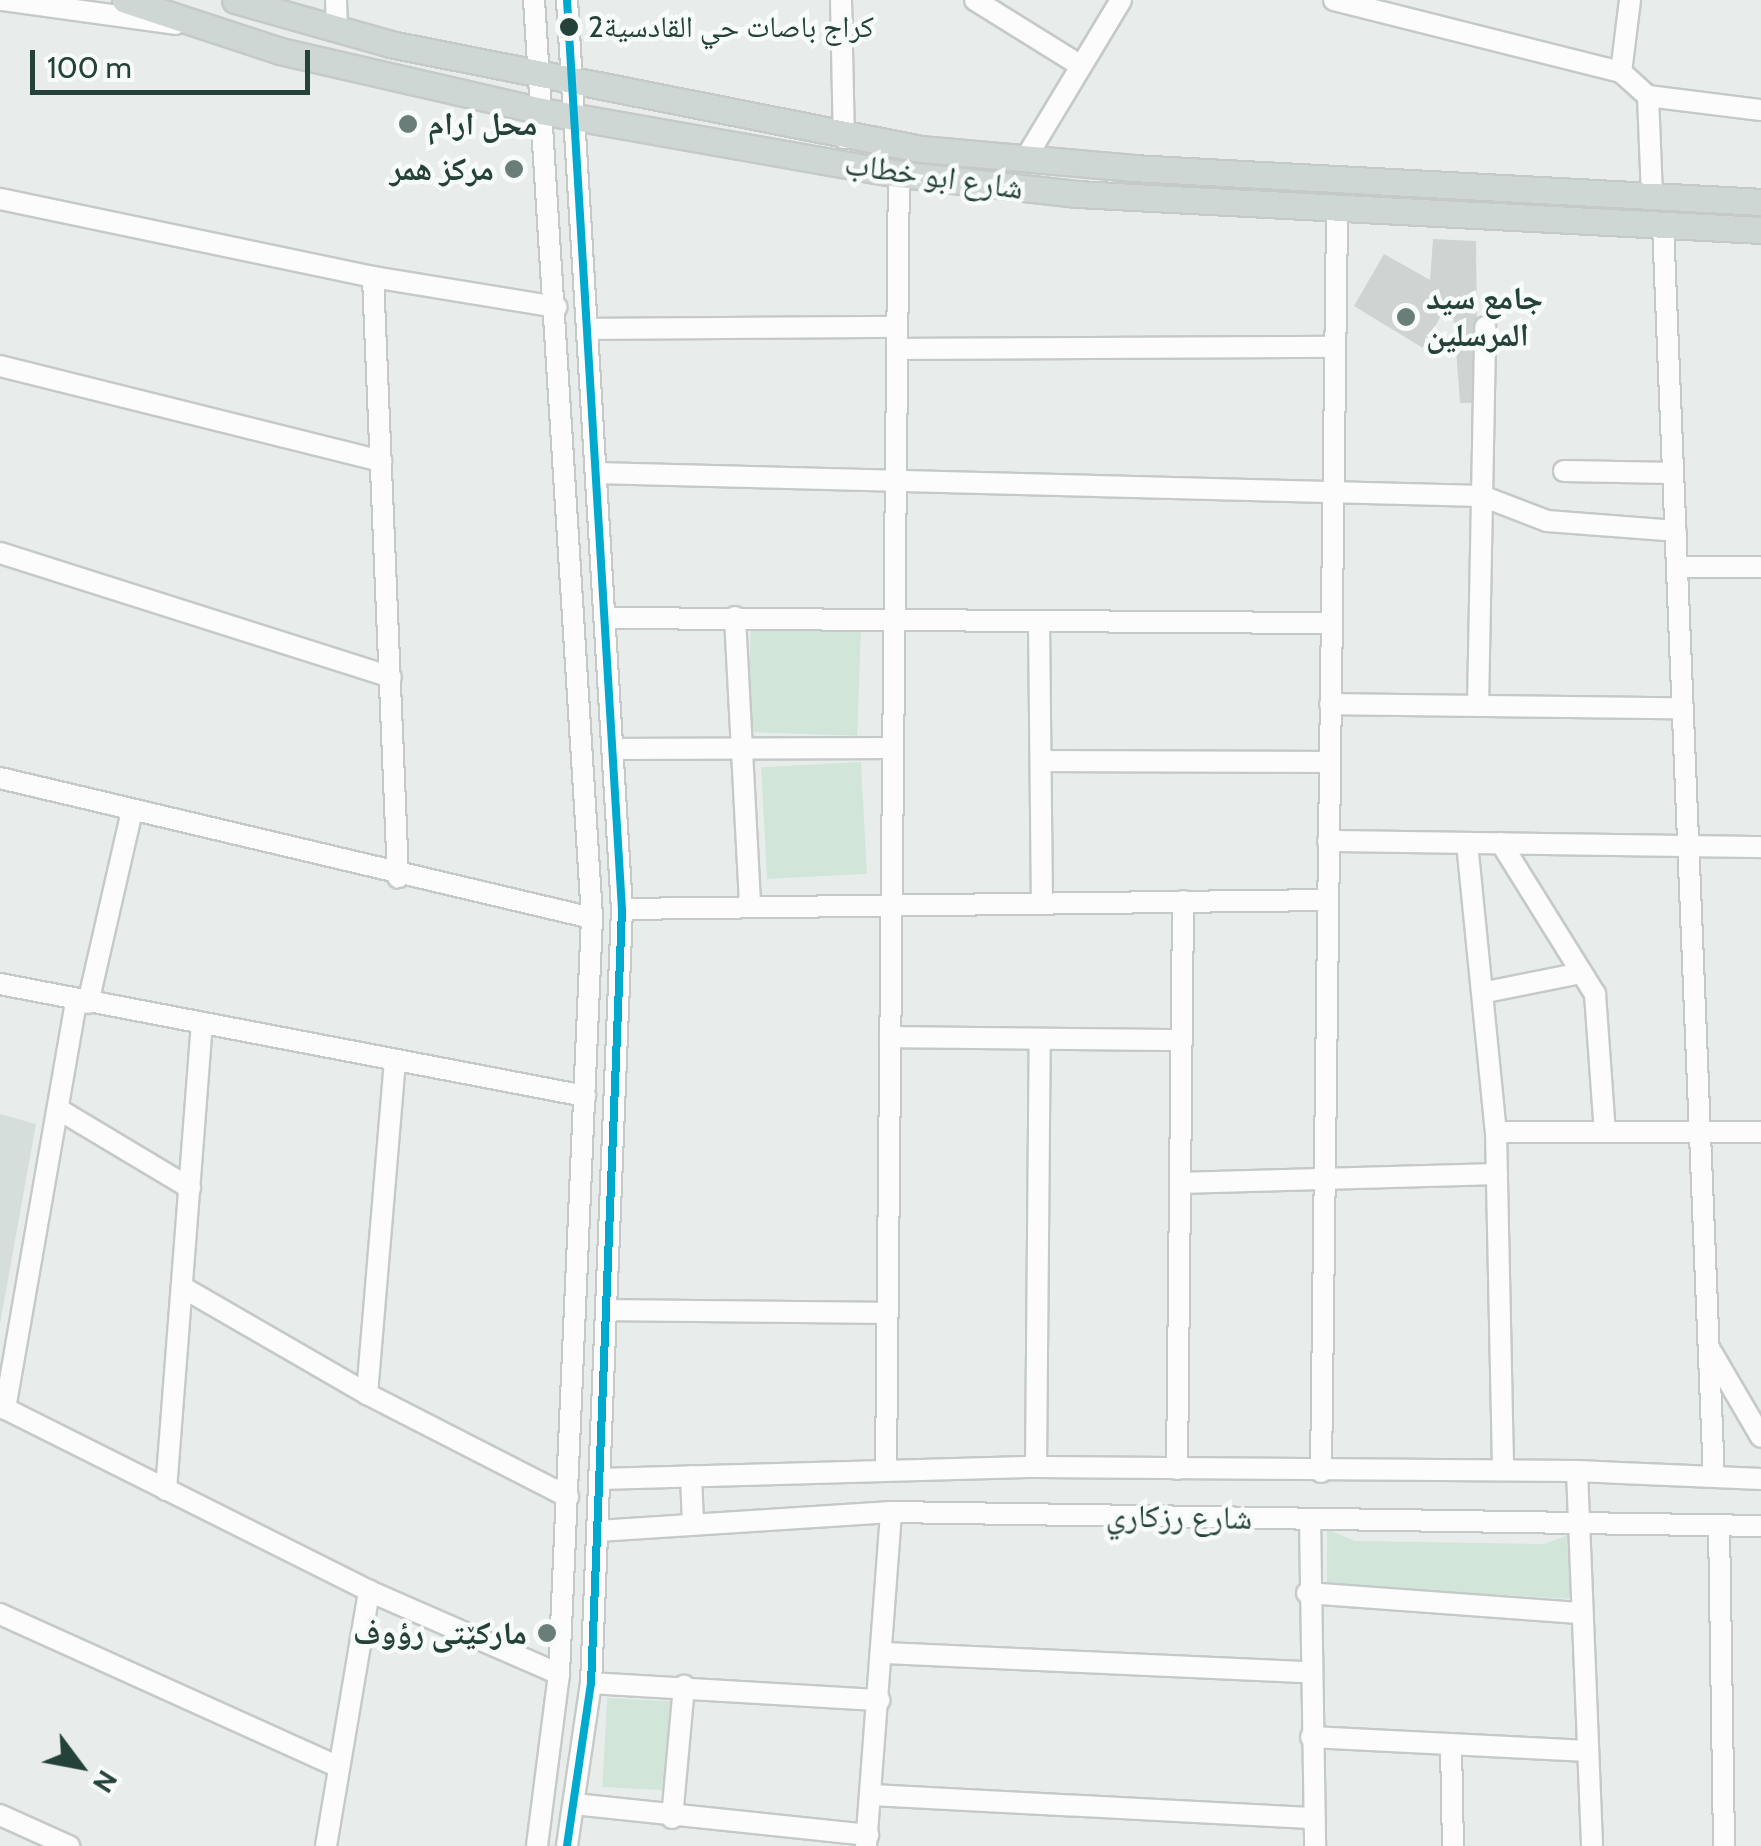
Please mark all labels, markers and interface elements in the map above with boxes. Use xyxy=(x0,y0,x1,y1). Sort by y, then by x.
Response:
place label: كراج باصات حي القادسية2 xyxy=(588,9,874,45)
marker: كراج باصات حي القادسية2 xyxy=(559,17,579,37)
scale bar xyxy=(35,30,315,92)
text: 100 m xyxy=(47,49,132,86)
place label: محل ارام xyxy=(428,105,537,143)
marker: محل ارام xyxy=(397,113,419,135)
street label: شارع ابو خطاب xyxy=(842,144,1026,208)
place label: مركز همر xyxy=(390,150,494,188)
marker: مركز همر xyxy=(503,158,525,180)
place label: جامع سيد المرسلين xyxy=(1426,280,1543,355)
marker: جامع سيد المرسلين xyxy=(1395,306,1417,328)
street label: شارع رزكاري xyxy=(1106,1497,1252,1537)
place label: ماركێتى رؤوف xyxy=(353,1614,527,1652)
marker: ماركێتى رؤوف xyxy=(536,1622,558,1644)
north arrow xyxy=(30,1716,130,1816)
text: N xyxy=(86,1764,125,1799)

